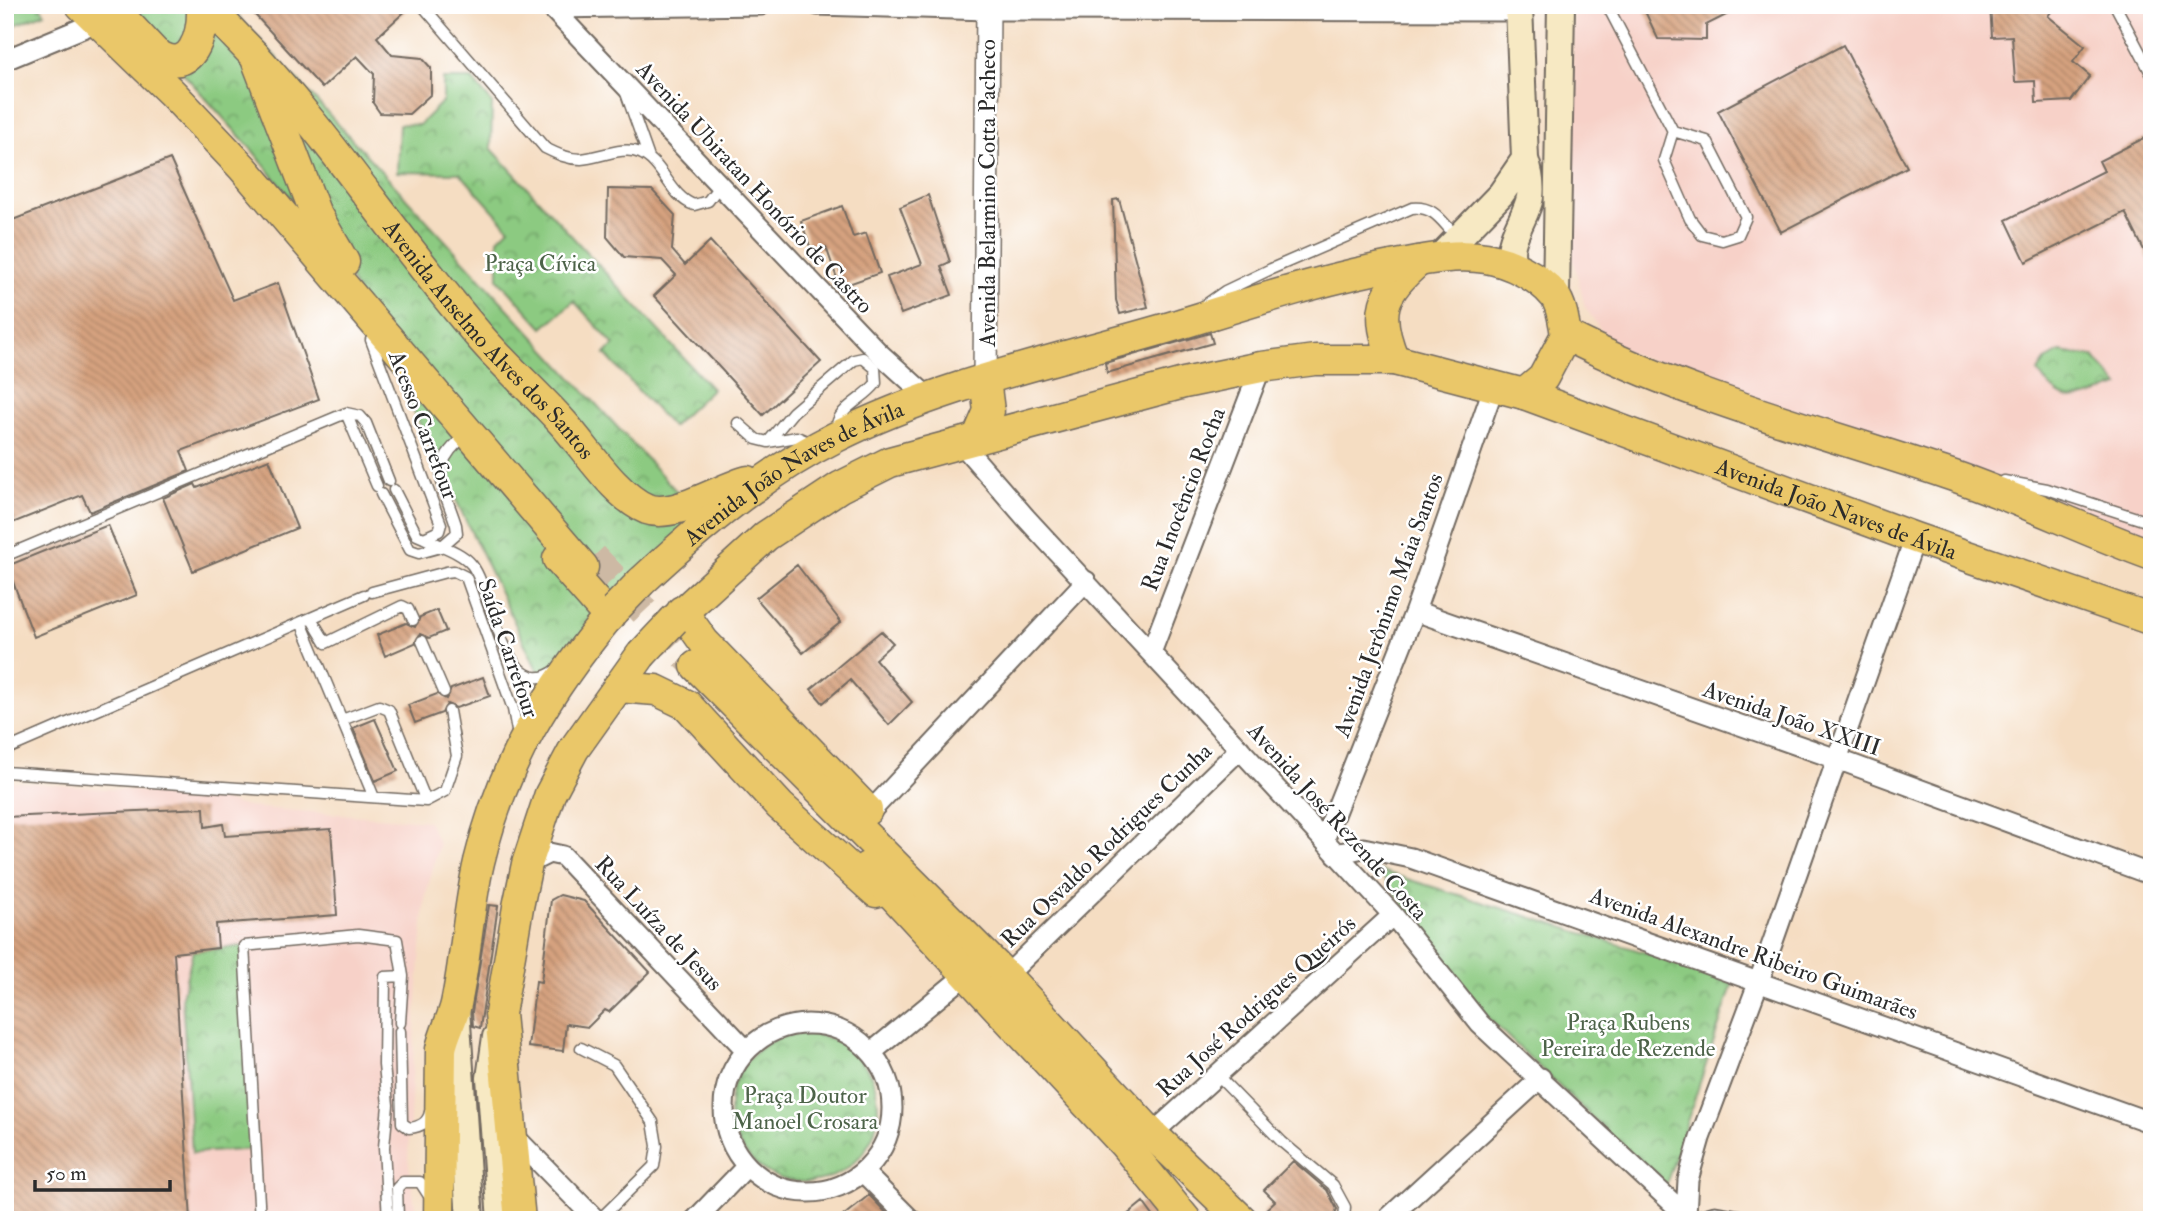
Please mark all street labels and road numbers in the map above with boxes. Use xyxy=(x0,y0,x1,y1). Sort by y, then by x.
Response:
street label: Avenida Belarmino Cotta Pacheco xyxy=(973,39,1002,348)
street label: Avenida Ubiratan Honório de Castro xyxy=(629,54,879,320)
street label: Avenida Anselmo Alves dos Santos xyxy=(376,213,601,465)
street label: Acesso Carrefour xyxy=(382,346,465,504)
street label: Avenida João Naves de Ávila xyxy=(677,394,908,553)
street label: Rua Inocêncio Rocha xyxy=(1135,403,1232,595)
street label: Avenida João Naves de Ávila xyxy=(1711,452,1961,567)
street label: Avenida Jerônimo Maia Santos xyxy=(1327,469,1450,742)
street label: Saída Carrefour xyxy=(471,575,546,722)
street label: Avenida João XXIII xyxy=(1698,674,1884,762)
street label: Avenida José Rezende Costa xyxy=(1241,716,1434,927)
street label: Rua Osvaldo Rodrigues Cunha xyxy=(995,736,1218,954)
street label: Rua Luíza de Jesus xyxy=(589,850,729,997)
street label: Avenida Alexandre Ribeiro Guimarães xyxy=(1585,880,1922,1026)
street label: Rua José Rodrigues Queirós xyxy=(1151,909,1362,1104)

